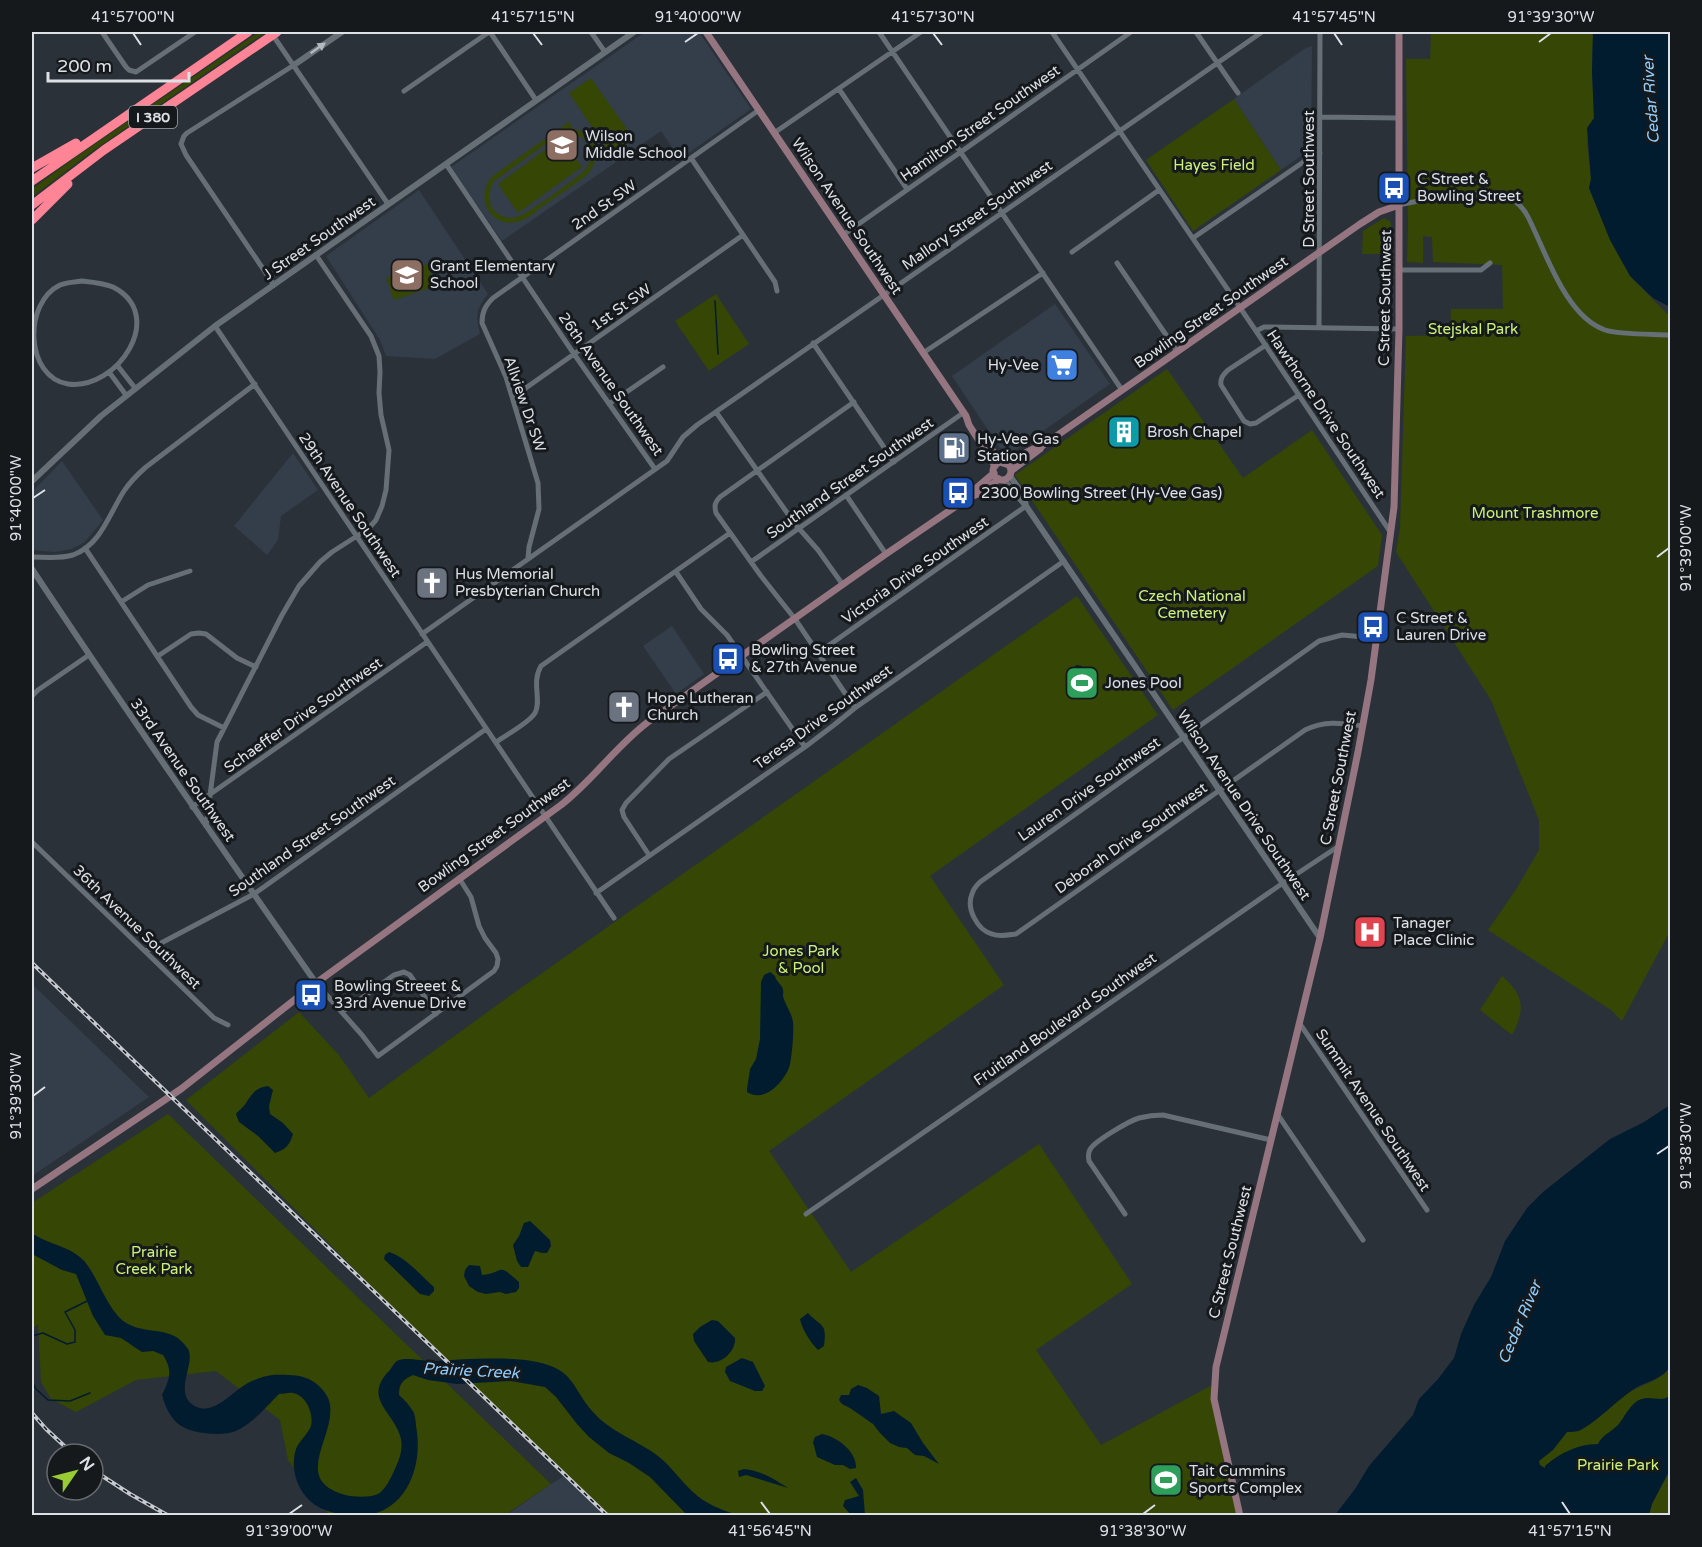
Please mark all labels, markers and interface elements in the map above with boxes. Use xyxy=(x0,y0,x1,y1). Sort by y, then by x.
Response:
text: 41°57'00"N xyxy=(91,8,175,26)
text: 41°57'15"N xyxy=(491,8,575,26)
text: 91°40'00"W xyxy=(655,8,741,26)
text: 41°57'30"N xyxy=(891,8,975,26)
text: 41°57'45"N xyxy=(1292,8,1376,26)
text: 91°39'30"W xyxy=(1508,8,1594,26)
one-way arrow xyxy=(309,42,325,54)
scale bar xyxy=(48,45,189,83)
water label: Cedar River xyxy=(1638,53,1664,145)
text: 200 m xyxy=(57,55,112,77)
street label: Hamilton Street Southwest xyxy=(897,61,1064,185)
road number: I 380 xyxy=(129,106,177,128)
street label: D Street Southwest xyxy=(1300,110,1318,248)
school or university icon: Wilson Middle School xyxy=(544,127,580,163)
place label: Wilson Middle School xyxy=(585,127,686,162)
street label: Wilson Avenue Southwest xyxy=(788,134,906,298)
street label: Mallory Street Southwest xyxy=(898,156,1056,274)
park label: Hayes Field xyxy=(1173,156,1255,174)
bus stop icon: C Street & Bowling Street xyxy=(1376,170,1412,206)
place label: C Street & Bowling Street xyxy=(1417,170,1521,205)
street label: 2nd St SW xyxy=(568,176,640,234)
street label: J Street Southwest xyxy=(259,192,379,284)
street label: C Street Southwest xyxy=(1375,229,1395,366)
street label: Bowling Street Southwest xyxy=(1131,252,1291,372)
school or university icon: Grant Elementary School xyxy=(389,257,425,293)
place label: Grant Elementary School xyxy=(430,257,555,292)
street label: 1st St SW xyxy=(588,280,654,334)
street label: 26th Avenue Southwest xyxy=(555,309,667,459)
park label: Stejskal Park xyxy=(1428,320,1518,338)
street label: Hawthorne Drive Southwest xyxy=(1263,326,1389,502)
supermarket icon: Hy-Vee xyxy=(1044,347,1080,383)
street label: Allview Dr SW xyxy=(500,354,550,454)
place label: Hy-Vee xyxy=(988,356,1039,374)
street label: Southland Street Southwest xyxy=(763,413,937,542)
building icon: Brosh Chapel xyxy=(1106,414,1142,450)
place label: Brosh Chapel xyxy=(1147,423,1242,441)
street label: 29th Avenue Southwest xyxy=(295,429,405,581)
fuel station icon: Hy-Vee Gas Station xyxy=(936,430,972,466)
place label: Hy-Vee Gas Station xyxy=(977,430,1059,465)
text: 91°40'00"W xyxy=(7,455,25,541)
bus stop icon: 2300 Bowling Street (Hy-Vee Gas) xyxy=(940,475,976,511)
place label: 2300 Bowling Street (Hy-Vee Gas) xyxy=(981,484,1222,502)
park label: Mount Trashmore xyxy=(1472,504,1598,522)
text: 91°39'00"W xyxy=(1677,505,1695,591)
street label: Victoria Drive Southwest xyxy=(838,512,992,627)
church icon: Hus Memorial Presbyterian Church xyxy=(414,565,450,601)
place label: Hus Memorial Presbyterian Church xyxy=(455,565,600,600)
park label: Czech National Cemetery xyxy=(1138,587,1246,622)
bus stop icon: C Street & Lauren Drive xyxy=(1355,609,1391,645)
place label: C Street & Lauren Drive xyxy=(1396,609,1486,644)
bus stop icon: Bowling Street & 27th Avenue xyxy=(710,641,746,677)
place label: Bowling Street & 27th Avenue xyxy=(751,641,857,676)
street label: Schaeffer Drive Southwest xyxy=(221,653,386,777)
street label: Teresa Drive Southwest xyxy=(750,661,896,773)
sports icon: Jones Pool xyxy=(1064,665,1100,701)
place label: Jones Pool xyxy=(1105,674,1182,692)
church icon: Hope Lutheran Church xyxy=(606,689,642,725)
place label: Hope Lutheran Church xyxy=(647,689,754,724)
street label: 33rd Avenue Southwest xyxy=(127,695,239,845)
street label: Wilson Avenue Drive Southwest xyxy=(1173,706,1315,904)
street label: C Street Southwest xyxy=(1316,709,1360,847)
street label: Lauren Drive Southwest xyxy=(1014,733,1164,845)
street label: Southland Street Southwest xyxy=(225,771,399,900)
street label: Bowling Street Southwest xyxy=(415,774,574,896)
street label: Deborah Drive Southwest xyxy=(1052,778,1211,897)
street label: 36th Avenue Southwest xyxy=(69,861,205,993)
hospital icon: Tanager Place Clinic xyxy=(1352,914,1388,950)
place label: Tanager Place Clinic xyxy=(1393,914,1474,949)
park label: Jones Park & Pool xyxy=(763,942,839,977)
street label: Fruitland Boulevard Southwest xyxy=(970,949,1160,1089)
bus stop icon: Bowling Streeet & 33rd Avenue Drive xyxy=(293,977,329,1013)
place label: Bowling Streeet & 33rd Avenue Drive xyxy=(334,977,466,1012)
street label: Summit Avenue Southwest xyxy=(1312,1025,1434,1195)
text: 91°39'30"W xyxy=(7,1053,25,1139)
text: 91°38'30"W xyxy=(1677,1103,1695,1189)
street label: C Street Southwest xyxy=(1205,1183,1255,1320)
park label: Prairie Creek Park xyxy=(116,1243,192,1278)
water label: Cedar River xyxy=(1493,1276,1547,1367)
water label: Prairie Creek xyxy=(422,1358,521,1384)
north arrow xyxy=(45,1442,105,1502)
text: N xyxy=(75,1453,98,1475)
park label: Prairie Park xyxy=(1577,1456,1659,1474)
sports icon: Tait Cummins Sports Complex xyxy=(1148,1462,1184,1498)
place label: Tait Cummins Sports Complex xyxy=(1189,1462,1302,1497)
text: 91°39'00"W xyxy=(246,1522,332,1540)
text: 41°56'45"N xyxy=(728,1522,812,1540)
text: 91°38'30"W xyxy=(1100,1522,1186,1540)
text: 41°57'15"N xyxy=(1528,1522,1612,1540)

